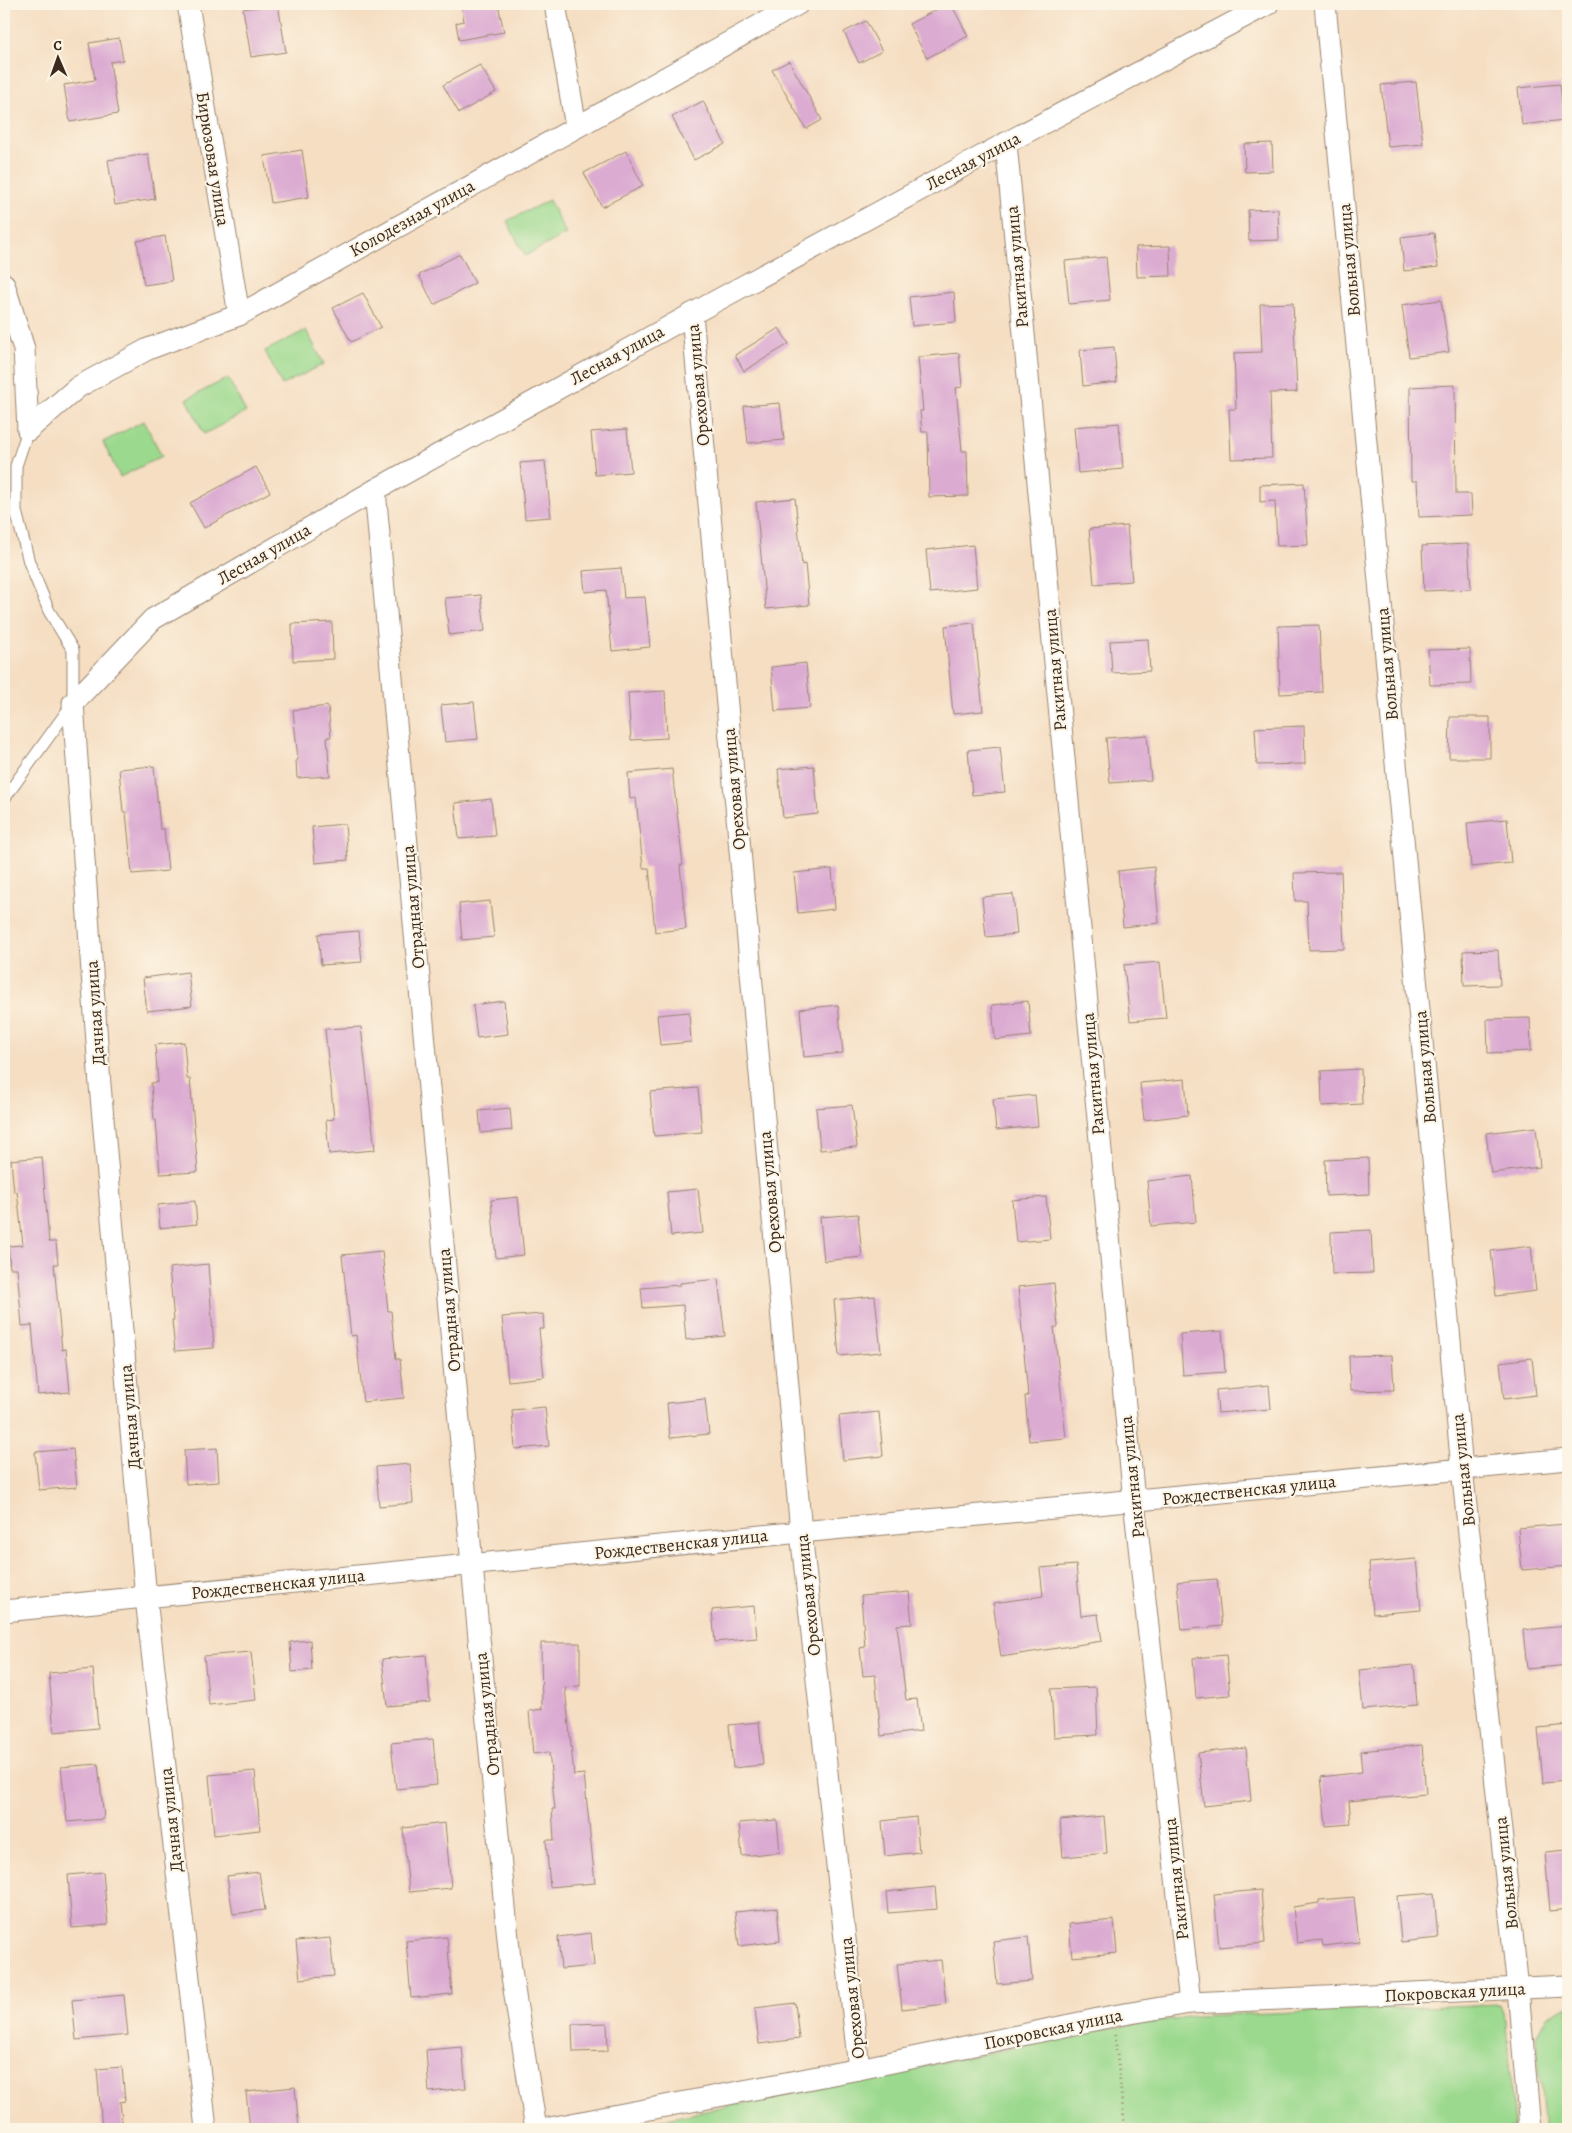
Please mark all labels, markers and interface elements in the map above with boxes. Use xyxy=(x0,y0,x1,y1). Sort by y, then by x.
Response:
north arrow xyxy=(32,32,82,82)
text: С xyxy=(53,36,63,55)
street label: Бирюзовая улица xyxy=(191,90,236,229)
street label: Лесная улица xyxy=(921,126,1025,196)
street label: Колодезная улица xyxy=(345,173,480,262)
street label: Вольная улица xyxy=(1332,202,1366,318)
street label: Ракитная улица xyxy=(1000,204,1034,329)
street label: Лесная улица xyxy=(566,319,669,391)
street label: Ореховая улица xyxy=(681,322,715,447)
street label: Лесная улица xyxy=(213,517,316,590)
street label: Вольная улица xyxy=(1370,606,1404,722)
street label: Ракитная улица xyxy=(1038,607,1072,732)
street label: Ореховая улица xyxy=(717,726,751,851)
street label: Отрадная улица xyxy=(396,843,430,970)
street label: Дачная улица xyxy=(79,959,111,1066)
street label: Вольная улица xyxy=(1408,1009,1442,1125)
street label: Ракитная улица xyxy=(1076,1011,1110,1136)
street label: Ореховая улица xyxy=(753,1129,787,1254)
street label: Отрадная улица xyxy=(432,1246,466,1373)
street label: Дачная улица xyxy=(113,1363,147,1471)
street label: Вольная улица xyxy=(1445,1412,1481,1528)
street label: Ракитная улица xyxy=(1114,1414,1150,1539)
street label: Рождественская улица xyxy=(1161,1469,1338,1511)
street label: Рождественская улица xyxy=(593,1523,770,1565)
street label: Ореховая улица xyxy=(790,1532,826,1657)
street label: Рождественская улица xyxy=(190,1563,367,1605)
street label: Отрадная улица xyxy=(469,1650,505,1777)
street label: Дачная улица xyxy=(153,1766,188,1874)
street label: Вольная улица xyxy=(1488,1815,1524,1931)
street label: Ракитная улица xyxy=(1158,1816,1194,1941)
street label: Ореховая улица xyxy=(834,1935,870,2060)
street label: Покровская улица xyxy=(1384,1976,1527,2008)
street label: Покровская улица xyxy=(981,2002,1125,2055)

